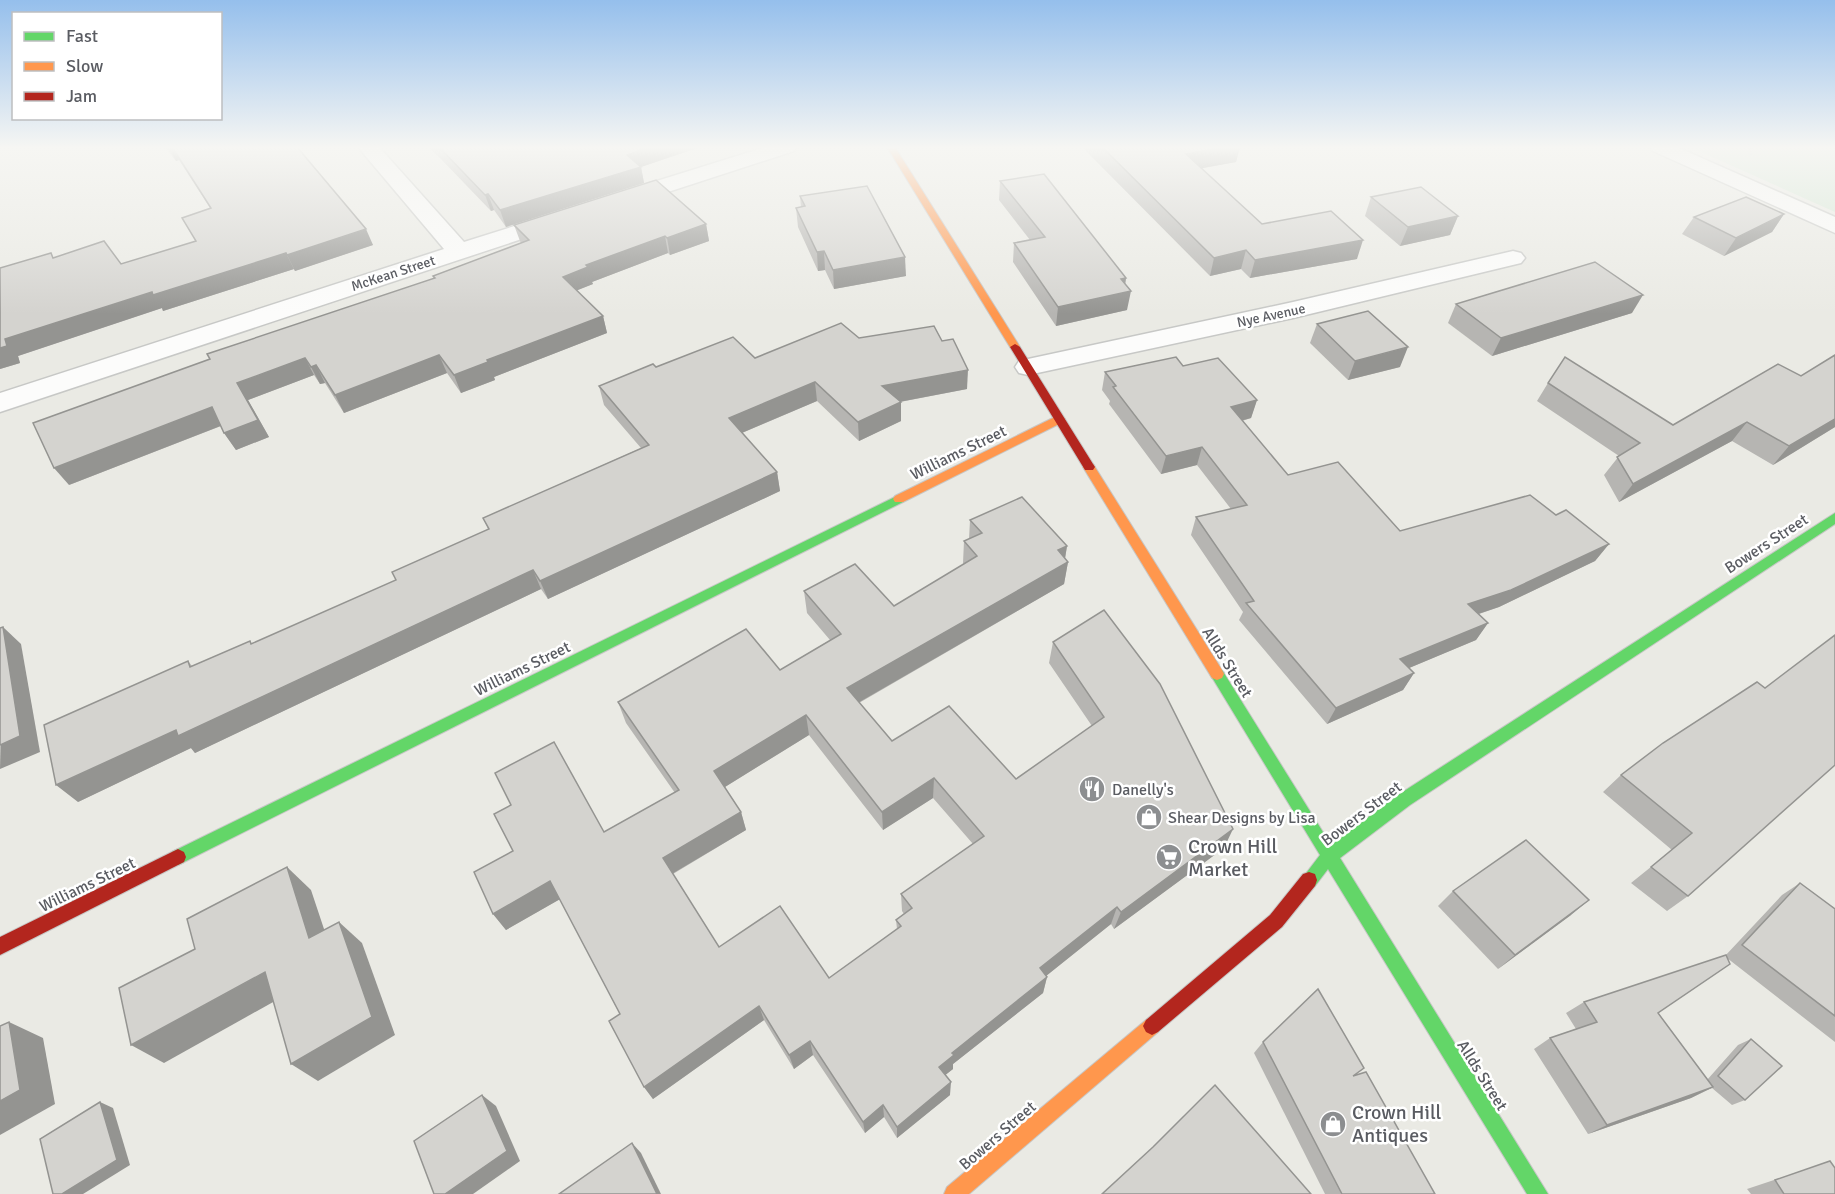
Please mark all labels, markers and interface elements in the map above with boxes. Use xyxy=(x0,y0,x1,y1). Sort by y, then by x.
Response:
legend xyxy=(12,12,222,120)
text: Fast xyxy=(66,25,98,47)
text: Slow xyxy=(66,55,103,77)
text: Jam xyxy=(66,85,97,107)
street label: McKean Street xyxy=(349,252,437,295)
street label: Nye Avenue xyxy=(1235,300,1307,331)
street label: Williams Street xyxy=(907,421,1010,485)
street label: Bowers Street xyxy=(1721,509,1812,578)
street label: Allds Street xyxy=(1198,624,1257,702)
street label: Williams Street xyxy=(471,637,574,701)
restaurant icon: Danelly's xyxy=(1077,774,1107,804)
street label: Bowers Street xyxy=(1318,777,1406,850)
place label: Danelly's xyxy=(1112,780,1174,800)
shop icon: Shear Designs by Lisa xyxy=(1134,802,1164,832)
place label: Shear Designs by Lisa xyxy=(1168,808,1316,828)
place label: Crown Hill Market xyxy=(1188,834,1278,882)
supermarket icon: Crown Hill Market xyxy=(1154,842,1184,872)
street label: Williams Street xyxy=(36,853,139,917)
street label: Allds Street xyxy=(1453,1037,1512,1115)
street label: Bowers Street xyxy=(955,1097,1040,1175)
place label: Crown Hill Antiques xyxy=(1352,1100,1442,1148)
shop icon: Crown Hill Antiques xyxy=(1318,1109,1348,1139)

